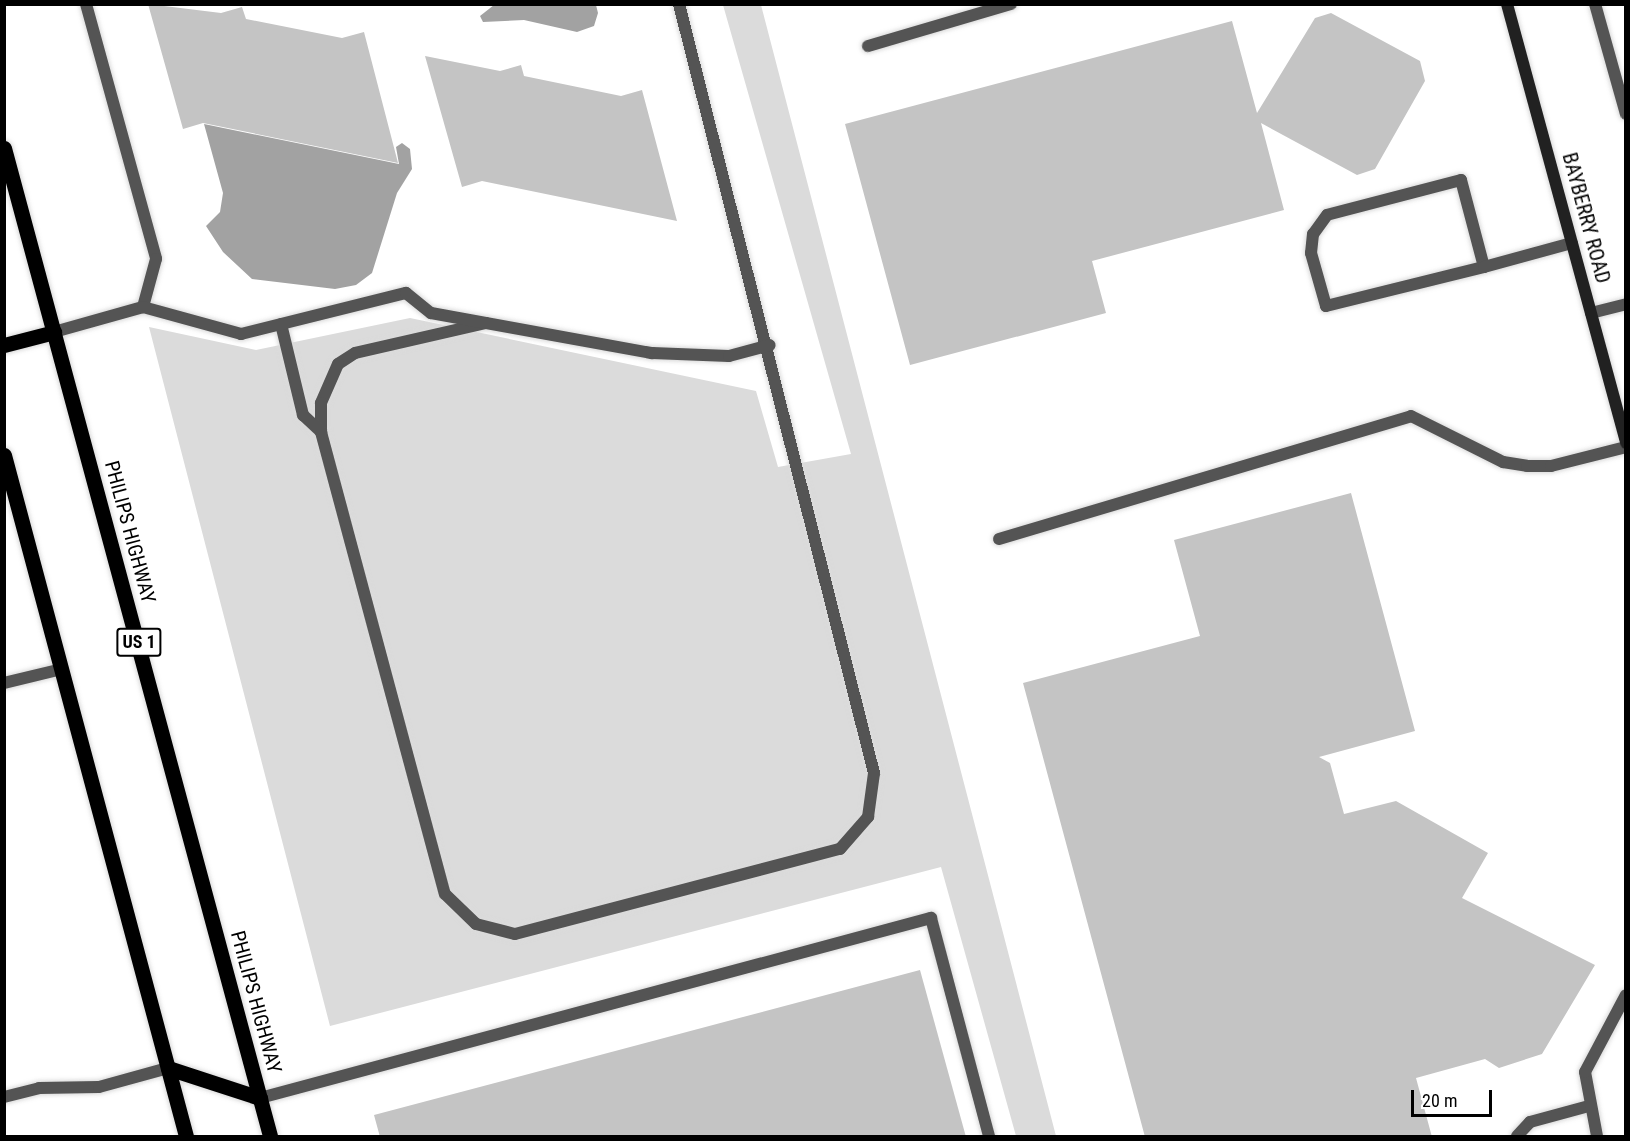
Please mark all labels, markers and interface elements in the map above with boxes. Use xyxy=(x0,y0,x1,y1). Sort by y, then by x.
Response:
street label: BAYBERRY ROAD xyxy=(1557,150,1615,286)
street label: PHILIPS HIGHWAY xyxy=(99,458,161,606)
road number: US 1 xyxy=(115,627,163,657)
street label: PHILIPS HIGHWAY xyxy=(225,928,287,1076)
scale bar xyxy=(1414,1078,1495,1116)
text: 20 m xyxy=(1422,1090,1457,1111)

